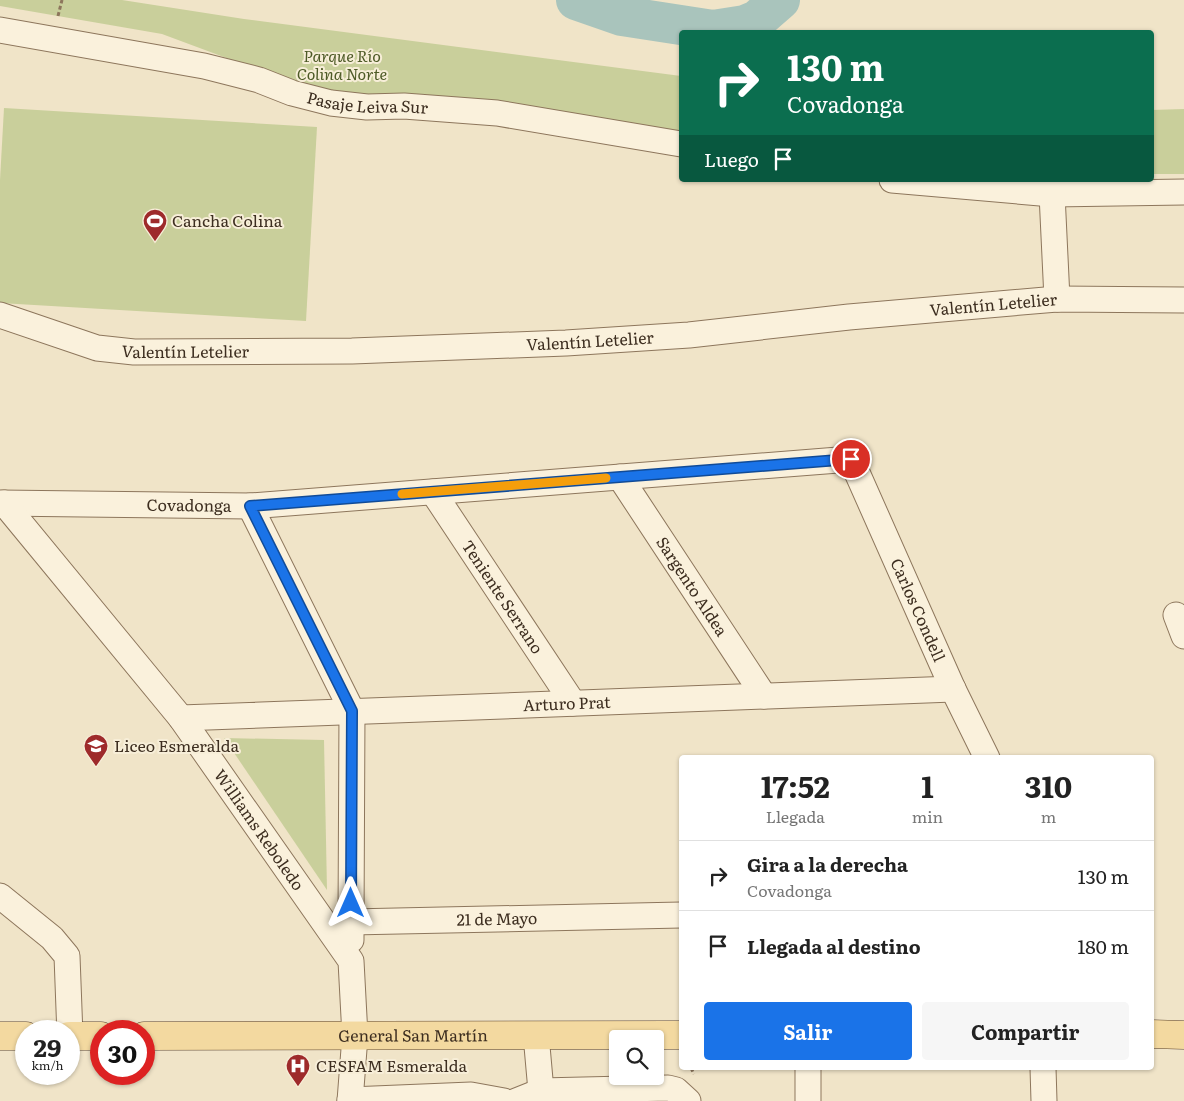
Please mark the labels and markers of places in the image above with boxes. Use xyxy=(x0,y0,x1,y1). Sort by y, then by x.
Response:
sports icon: Cancha Colina xyxy=(142,208,168,242)
place label: Cancha Colina xyxy=(172,208,283,232)
pin xyxy=(830,438,872,480)
school or university icon: Liceo Esmeralda xyxy=(83,733,109,767)
place label: Liceo Esmeralda xyxy=(114,733,239,757)
hospital icon: CESFAM Esmeralda xyxy=(285,1053,311,1087)
place label: CESFAM Esmeralda xyxy=(316,1053,468,1077)

